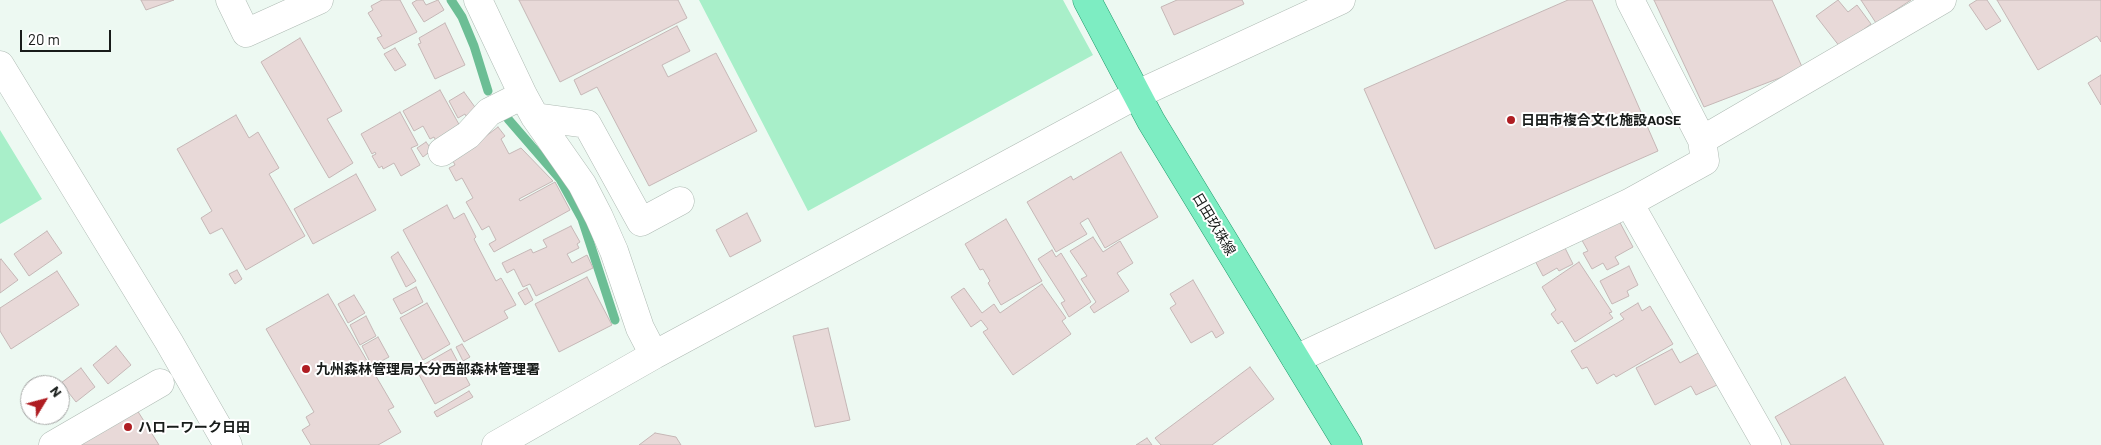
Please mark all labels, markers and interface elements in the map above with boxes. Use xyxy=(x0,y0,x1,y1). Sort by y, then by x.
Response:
scale bar xyxy=(22,20,114,52)
text: 20 m xyxy=(28,30,60,48)
place label: 日田市複合文化施設AOSE xyxy=(1521,112,1681,128)
marker: 日田市複合文化施設AOSE xyxy=(1505,114,1517,126)
street label: 日田玖珠線 xyxy=(1189,190,1239,258)
place label: 九州森林管理局大分西部森林管理署 xyxy=(316,361,540,377)
marker: 九州森林管理局大分西部森林管理署 xyxy=(300,363,312,375)
north arrow xyxy=(20,375,70,425)
text: N xyxy=(47,382,66,400)
place label: ハローワーク日田 xyxy=(138,419,250,435)
marker: ハローワーク日田 xyxy=(122,421,134,433)

